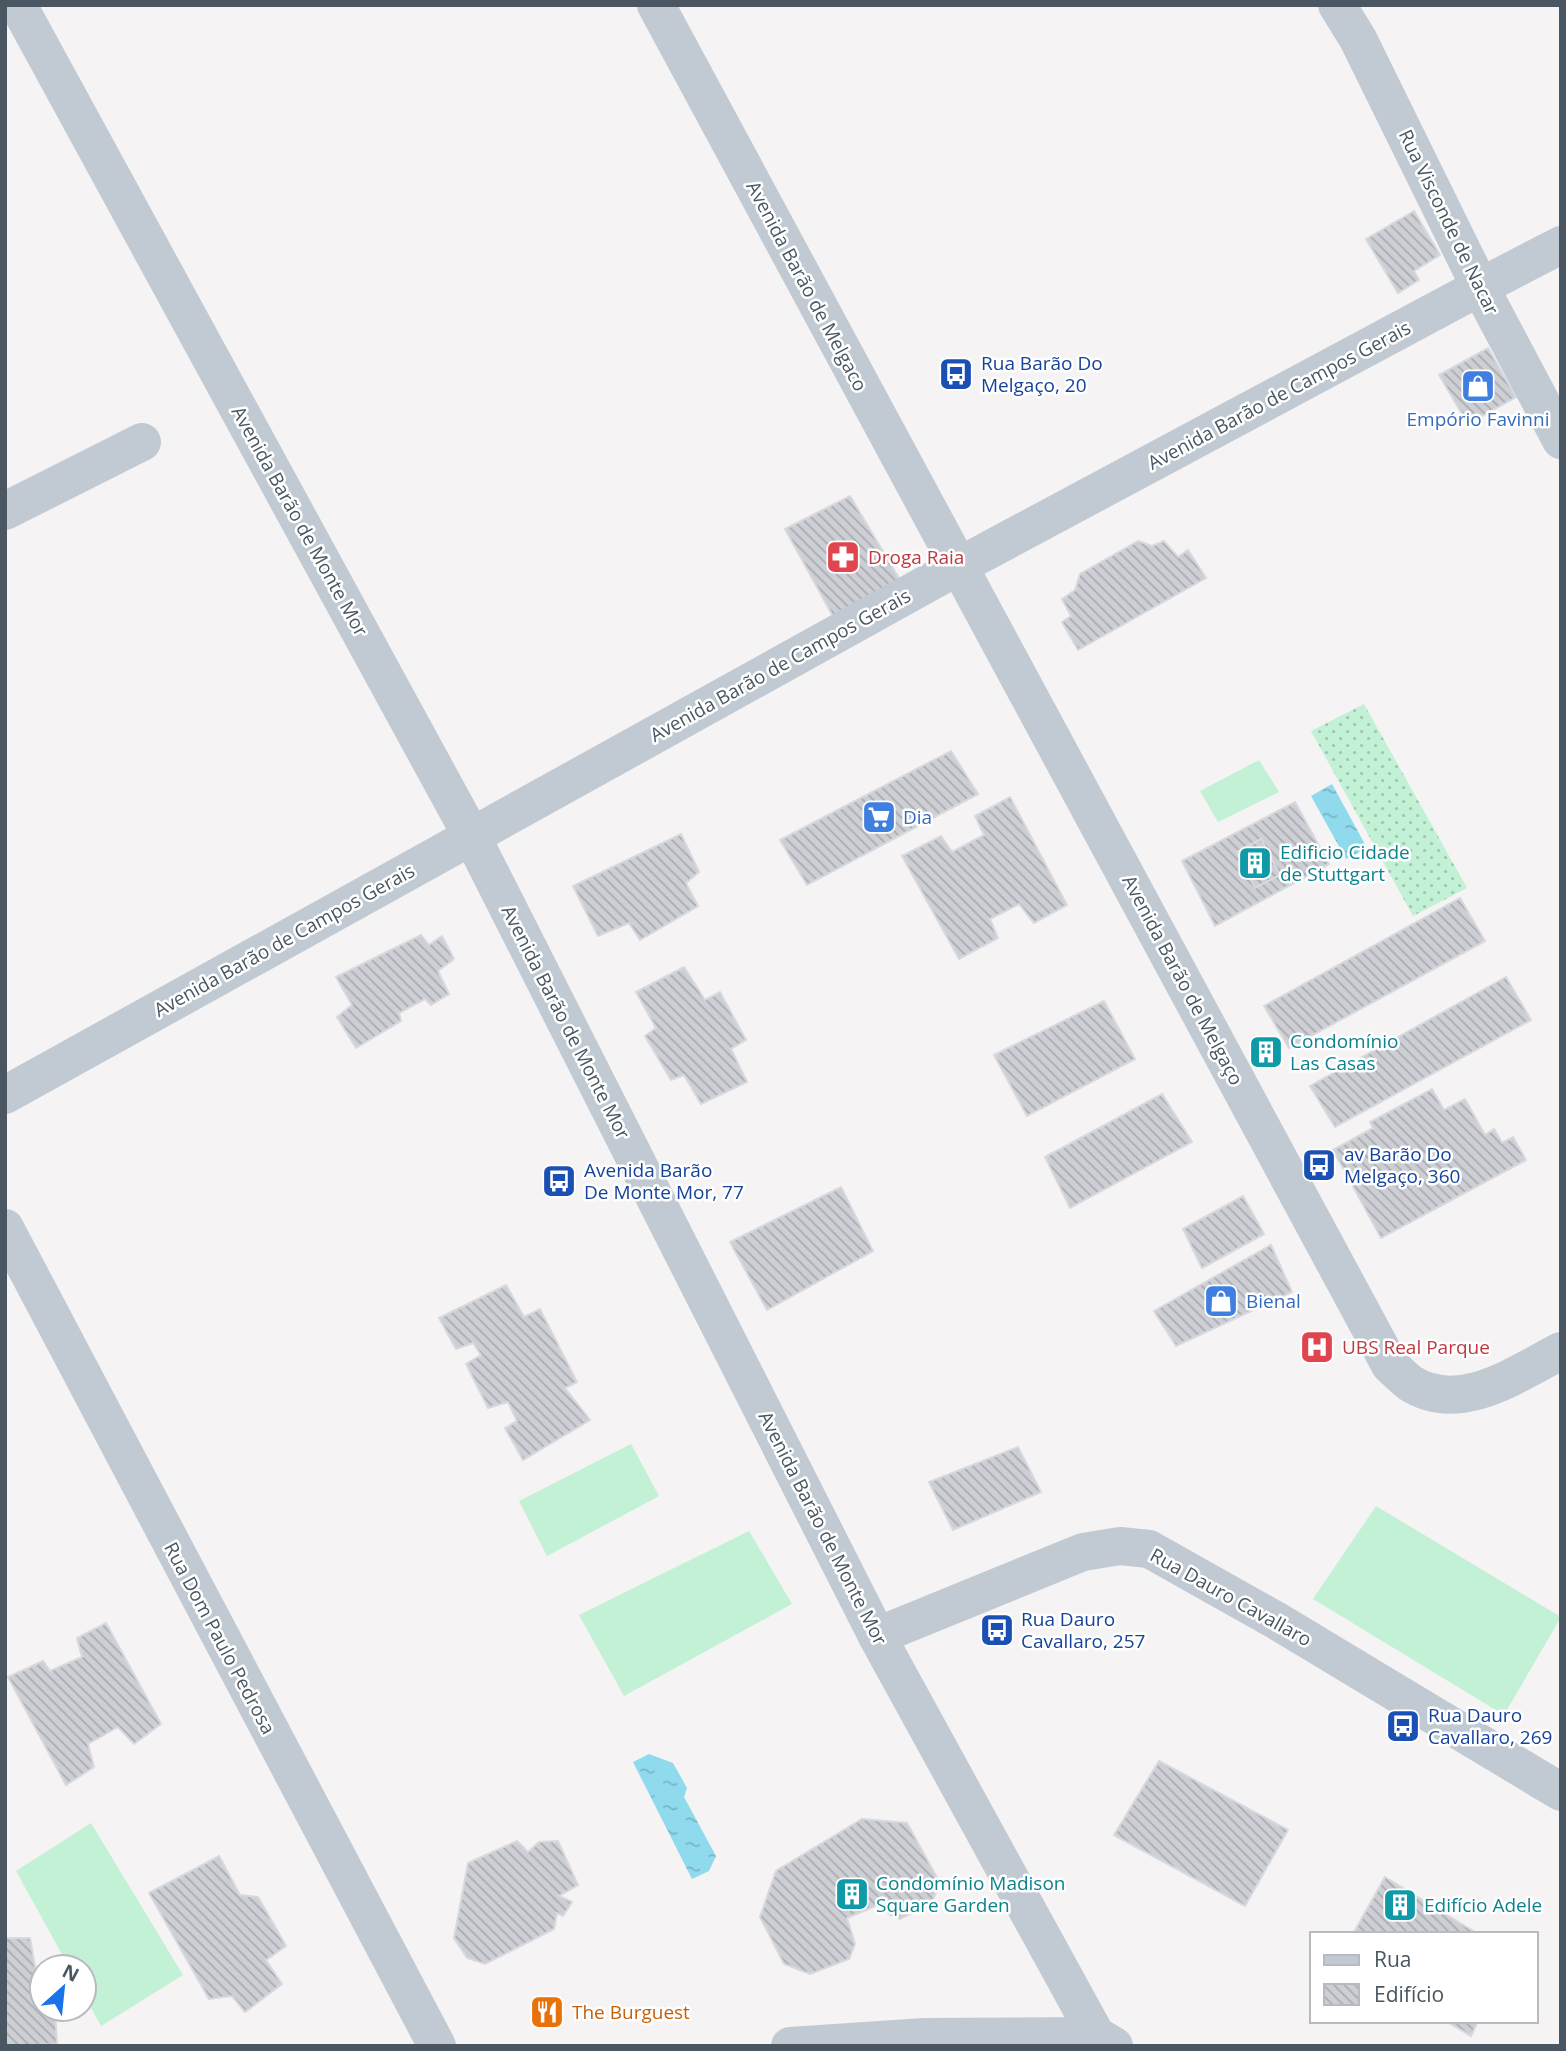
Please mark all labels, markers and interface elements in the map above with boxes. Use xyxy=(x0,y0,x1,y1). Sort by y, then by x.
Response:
street label: Rua Visconde de Nacar xyxy=(1393,125,1505,319)
street label: Avenida Barão de Melgaco xyxy=(740,176,874,396)
street label: Avenida Barão de Campos Gerais xyxy=(1143,314,1415,476)
place label: Rua Barão Do Melgaço, 20 xyxy=(981,350,1103,398)
bus stop icon: Rua Barão Do Melgaço, 20 xyxy=(937,355,975,393)
shop icon: Empório Favinni xyxy=(1459,367,1497,405)
street label: Avenida Barão de Monte Mor xyxy=(226,401,374,641)
place label: Empório Favinni xyxy=(1407,406,1549,432)
pharmacy icon: Droga Raia xyxy=(824,538,862,576)
place label: Droga Raia xyxy=(868,544,964,570)
street label: Avenida Barão de Campos Gerais xyxy=(645,582,915,748)
supermarket icon: Dia xyxy=(860,798,898,836)
place label: Dia xyxy=(903,804,932,830)
place label: Edificio Cidade de Stuttgart xyxy=(1280,839,1410,887)
building icon: Edificio Cidade de Stuttgart xyxy=(1236,844,1274,882)
street label: Avenida Barão de Campos Gerais xyxy=(149,857,419,1023)
street label: Avenida Barão de Melgaço xyxy=(1116,870,1250,1090)
street label: Avenida Barão de Monte Mor xyxy=(496,901,637,1144)
place label: Condomínio Las Casas xyxy=(1290,1028,1398,1076)
building icon: Condomínio Las Casas xyxy=(1247,1033,1285,1071)
place label: av Barão Do Melgaço, 360 xyxy=(1344,1141,1460,1189)
bus stop icon: av Barão Do Melgaço, 360 xyxy=(1300,1146,1338,1184)
place label: Avenida Barão De Monte Mor, 77 xyxy=(584,1157,744,1205)
bus stop icon: Avenida Barão De Monte Mor, 77 xyxy=(540,1162,578,1200)
shop icon: Bienal xyxy=(1202,1282,1240,1320)
place label: Bienal xyxy=(1246,1288,1301,1314)
hospital icon: UBS Real Parque xyxy=(1298,1328,1336,1366)
place label: UBS Real Parque xyxy=(1342,1334,1490,1360)
street label: Avenida Barão de Monte Mor xyxy=(753,1407,894,1650)
street label: Rua Dom Paulo Pedrosa xyxy=(158,1537,282,1739)
street label: Rua Dauro Cavallaro xyxy=(1146,1542,1316,1652)
place label: Rua Dauro Cavallaro, 257 xyxy=(1021,1606,1145,1654)
bus stop icon: Rua Dauro Cavallaro, 257 xyxy=(978,1611,1016,1649)
place label: Rua Dauro Cavallaro, 269 xyxy=(1428,1702,1552,1750)
bus stop icon: Rua Dauro Cavallaro, 269 xyxy=(1384,1707,1422,1745)
place label: Condomínio Madison Square Garden xyxy=(876,1870,1066,1918)
building icon: Condomínio Madison Square Garden xyxy=(833,1875,871,1913)
building icon: Edifício Adele xyxy=(1381,1886,1419,1924)
place label: Edifício Adele xyxy=(1424,1892,1542,1918)
legend xyxy=(1310,1932,1538,2023)
text: Rua xyxy=(1374,1945,1412,1973)
north arrow xyxy=(28,1953,98,2023)
text: N xyxy=(58,1958,84,1988)
text: Edifício xyxy=(1374,1980,1444,2008)
restaurant icon: The Burguest xyxy=(528,1993,566,2031)
place label: The Burguest xyxy=(572,1999,690,2025)

